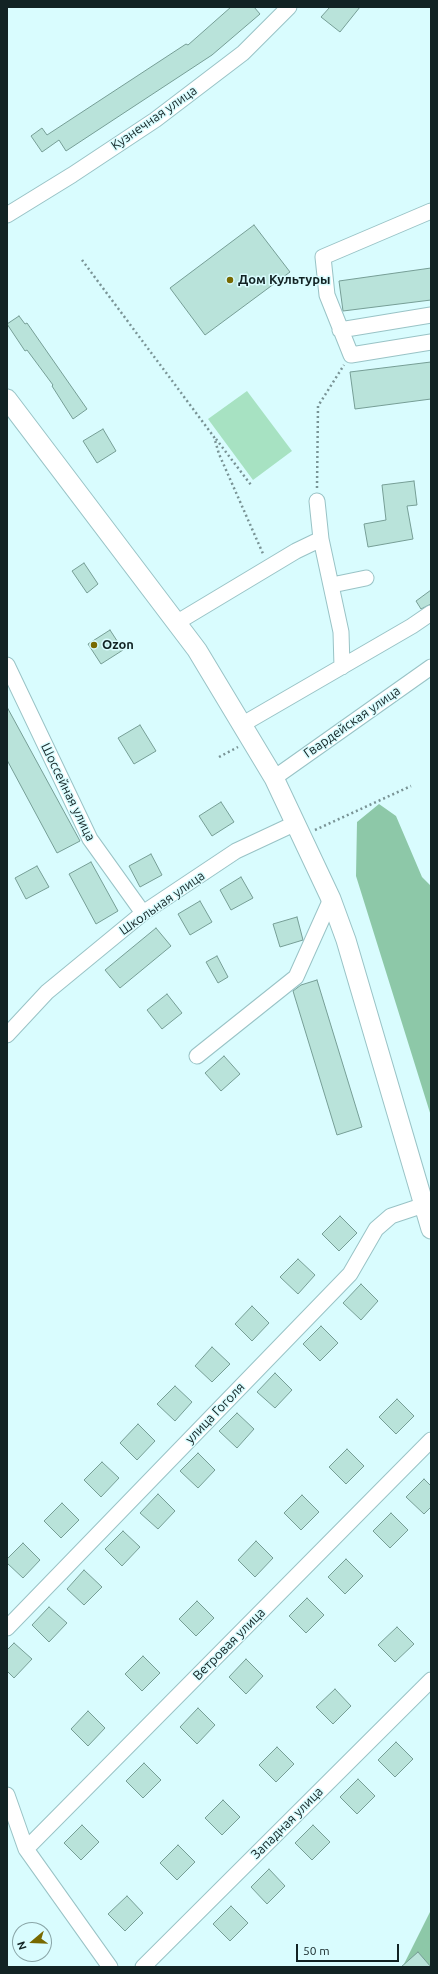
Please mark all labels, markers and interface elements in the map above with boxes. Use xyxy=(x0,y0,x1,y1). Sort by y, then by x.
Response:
street label: Кузнечная улица xyxy=(108,83,200,153)
place label: Дом Культуры xyxy=(238,272,331,288)
marker: Дом Культуры xyxy=(225,275,235,285)
place label: Ozon xyxy=(102,637,134,653)
marker: Ozon xyxy=(89,640,99,650)
street label: Гвардейская улица xyxy=(301,683,403,761)
street label: Шоссейная улица xyxy=(38,740,98,844)
street label: Школьная улица xyxy=(116,868,208,938)
street label: улица Гоголя xyxy=(182,1379,248,1447)
street label: Ветровая улица xyxy=(190,1605,268,1683)
street label: Западная улица xyxy=(248,1784,326,1862)
north arrow xyxy=(12,1922,52,1962)
scale bar xyxy=(298,1936,401,1962)
text: N xyxy=(15,1940,29,1951)
text: 50 m xyxy=(303,1944,330,1957)

